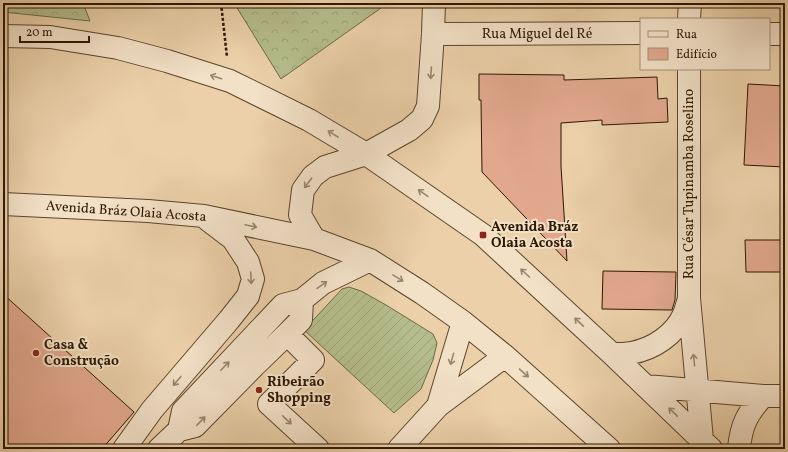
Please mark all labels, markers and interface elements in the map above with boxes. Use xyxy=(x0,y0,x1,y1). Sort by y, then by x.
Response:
scale bar xyxy=(20,18,89,44)
legend xyxy=(640,18,770,70)
text: 20 m xyxy=(26,25,53,41)
street label: Rua Miguel del Ré xyxy=(482,25,593,44)
text: Rua xyxy=(676,27,697,43)
text: Edifício xyxy=(676,47,717,63)
one-way arrow xyxy=(427,66,434,79)
one-way arrow xyxy=(210,73,223,80)
street label: Rua César Tupinamba Roselino xyxy=(680,89,699,279)
one-way arrow xyxy=(327,130,339,138)
one-way arrow xyxy=(304,178,312,189)
one-way arrow xyxy=(417,189,428,197)
street label: Avenida Bráz Olaia Acosta xyxy=(45,197,207,227)
place label: Avenida Bráz Olaia Acosta xyxy=(491,218,579,253)
one-way arrow xyxy=(244,222,257,230)
marker: Avenida Bráz Olaia Acosta xyxy=(478,230,488,240)
one-way arrow xyxy=(520,268,530,278)
one-way arrow xyxy=(247,271,255,284)
one-way arrow xyxy=(392,274,403,282)
one-way arrow xyxy=(316,281,327,289)
one-way arrow xyxy=(574,317,584,327)
place label: Casa & Construção xyxy=(44,336,119,371)
marker: Casa & Construção xyxy=(31,348,41,358)
one-way arrow xyxy=(448,352,455,365)
one-way arrow xyxy=(691,354,698,367)
one-way arrow xyxy=(221,361,230,371)
one-way arrow xyxy=(519,369,529,378)
place label: Ribeirão Shopping xyxy=(267,373,331,408)
one-way arrow xyxy=(172,376,181,386)
marker: Ribeirão Shopping xyxy=(254,385,264,395)
one-way arrow xyxy=(668,407,678,417)
one-way arrow xyxy=(282,415,292,425)
one-way arrow xyxy=(196,416,205,426)

